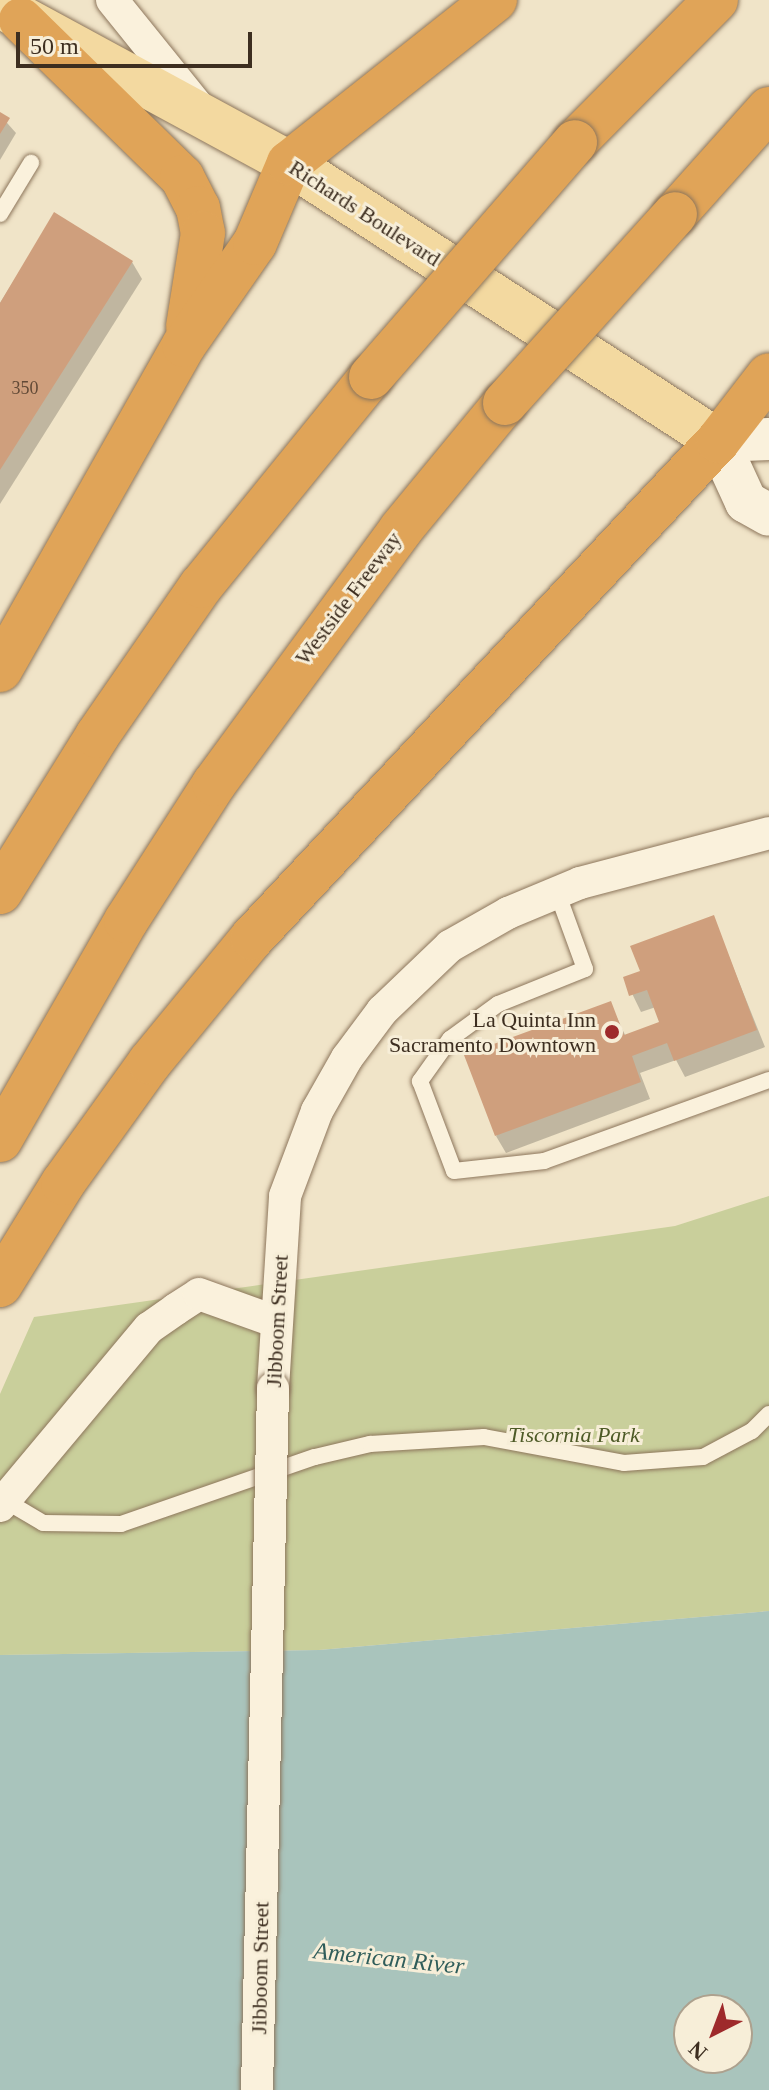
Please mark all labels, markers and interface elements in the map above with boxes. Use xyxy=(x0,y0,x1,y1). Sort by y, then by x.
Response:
scale bar xyxy=(20,16,256,66)
text: 50 m xyxy=(30,33,79,59)
street label: Richards Boulevard xyxy=(284,154,446,272)
house number: 350 xyxy=(12,377,38,399)
street label: Westside Freeway xyxy=(289,526,407,670)
place label: La Quinta Inn Sacramento Downtown xyxy=(389,1006,596,1058)
marker: La Quinta Inn Sacramento Downtown xyxy=(603,1023,621,1041)
street label: Jibboom Street xyxy=(260,1254,294,1388)
park label: Tiscornia Park xyxy=(508,1422,640,1448)
street label: Jibboom Street xyxy=(246,1901,274,2035)
water label: American River xyxy=(312,1937,466,1981)
north arrow xyxy=(673,1994,753,2074)
text: N xyxy=(684,2036,712,2065)

